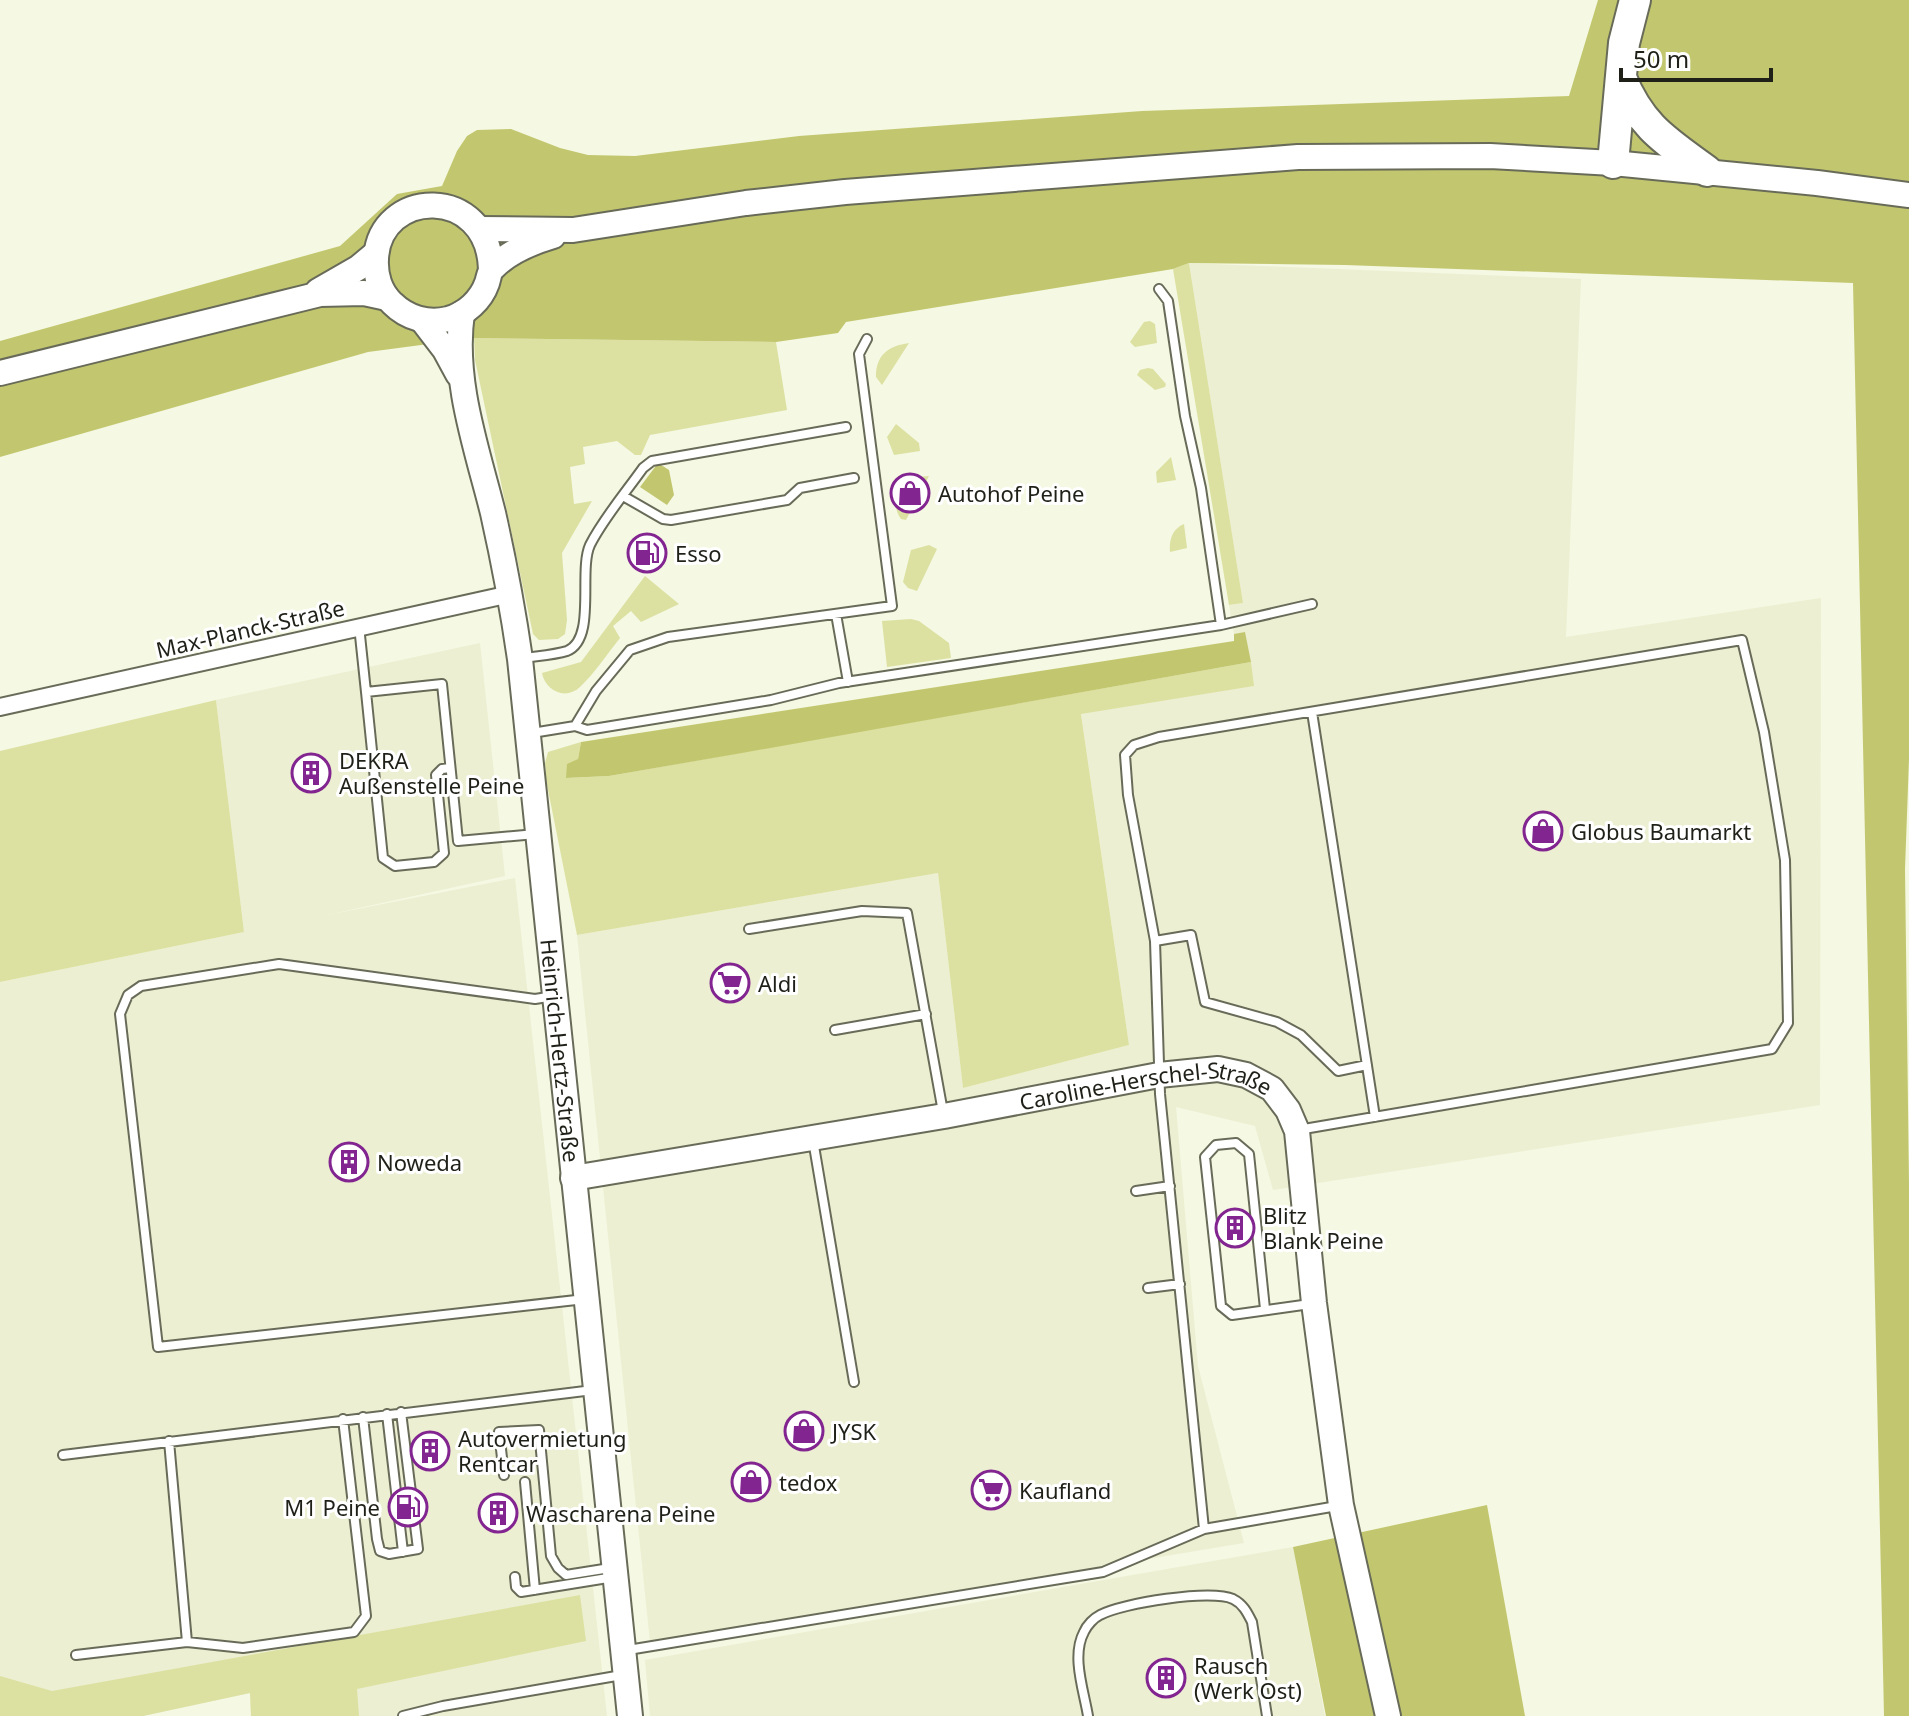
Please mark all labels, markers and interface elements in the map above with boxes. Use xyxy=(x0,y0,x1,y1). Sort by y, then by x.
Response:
scale bar xyxy=(1621,32,1771,82)
text: 50 m xyxy=(1633,42,1689,75)
shop icon: Autohof Peine xyxy=(889,472,931,514)
place label: Autohof Peine xyxy=(938,478,1085,508)
fuel station icon: Esso xyxy=(626,532,668,574)
place label: Esso xyxy=(675,538,722,568)
street label: Max-Planck-Straße xyxy=(153,592,347,664)
place label: DEKRA Außenstelle Peine xyxy=(339,745,524,800)
building icon: DEKRA Außenstelle Peine xyxy=(290,752,332,794)
shop icon: Globus Baumarkt xyxy=(1522,810,1564,852)
place label: Globus Baumarkt xyxy=(1571,816,1751,846)
street label: Heinrich-Hertz-Straße xyxy=(534,937,587,1164)
supermarket icon: Aldi xyxy=(709,962,751,1004)
place label: Aldi xyxy=(758,968,797,998)
street label: Caroline-Herschel-Straße xyxy=(1017,1054,1278,1116)
building icon: Noweda xyxy=(328,1141,370,1183)
place label: Noweda xyxy=(377,1147,462,1177)
place label: Blitz Blank Peine xyxy=(1263,1200,1384,1255)
building icon: Blitz Blank Peine xyxy=(1214,1207,1256,1249)
shop icon: JYSK xyxy=(783,1410,825,1452)
place label: JYSK xyxy=(830,1416,877,1446)
place label: Autovermietung Rentcar xyxy=(458,1423,626,1478)
building icon: Autovermietung Rentcar xyxy=(409,1430,451,1472)
shop icon: tedox xyxy=(730,1461,772,1503)
place label: tedox xyxy=(779,1467,838,1497)
supermarket icon: Kaufland xyxy=(970,1469,1012,1511)
place label: Kaufland xyxy=(1019,1475,1111,1505)
fuel station icon: M1 Peine xyxy=(387,1486,429,1528)
place label: M1 Peine xyxy=(284,1492,380,1522)
building icon: Wascharena Peine xyxy=(477,1492,519,1534)
place label: Wascharena Peine xyxy=(526,1498,716,1528)
place label: Rausch (Werk Ost) xyxy=(1194,1650,1302,1705)
building icon: Rausch (Werk Ost) xyxy=(1145,1657,1187,1699)

